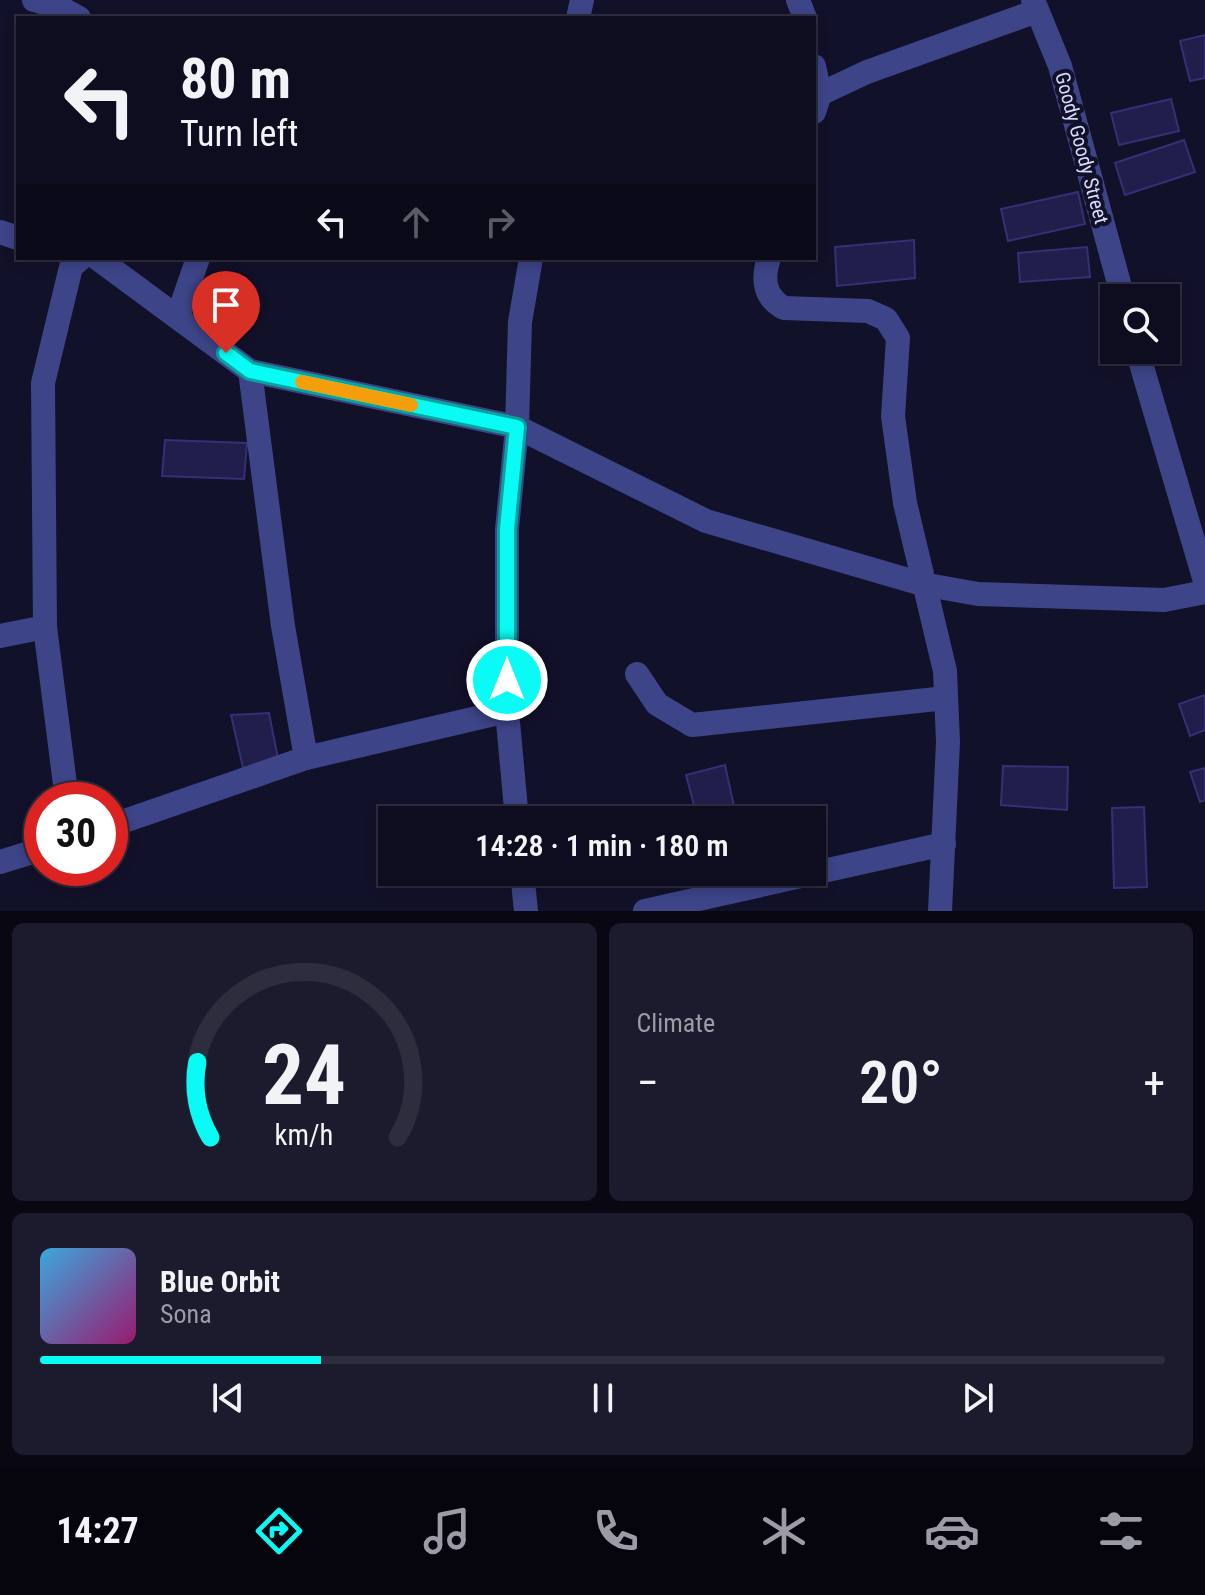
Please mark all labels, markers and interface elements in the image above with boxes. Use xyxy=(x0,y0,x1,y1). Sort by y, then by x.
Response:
text: 80 m xyxy=(180,46,291,112)
icon: left xyxy=(48,48,152,152)
street label: Goody Goody Street xyxy=(1050,69,1114,227)
text: Turn left xyxy=(180,113,298,155)
icon: left xyxy=(310,200,354,244)
icon: ahead xyxy=(394,200,438,244)
icon: right xyxy=(478,200,522,244)
pin xyxy=(192,271,260,353)
icon: arrive xyxy=(204,283,248,327)
map controls xyxy=(1100,284,1180,364)
button: search xyxy=(1100,284,1180,364)
position arrow xyxy=(465,638,549,722)
speed limit sign: 30 xyxy=(24,782,128,886)
text: 14:28 · 1 min · 180 m xyxy=(475,828,729,863)
text: Climate xyxy=(637,1008,715,1038)
text: 24 xyxy=(262,1027,346,1124)
text: 20° xyxy=(859,1047,943,1118)
text: − xyxy=(637,1057,659,1109)
text: + xyxy=(1143,1057,1165,1109)
text: km/h xyxy=(275,1118,334,1152)
text: Blue Orbit xyxy=(160,1264,280,1299)
text: Sona xyxy=(160,1299,212,1329)
icon: previous xyxy=(206,1376,250,1420)
icon: pause xyxy=(581,1376,625,1420)
icon: next xyxy=(956,1376,1000,1420)
icon: directions xyxy=(251,1503,307,1559)
icon: music xyxy=(419,1503,475,1559)
icon: phone xyxy=(588,1503,644,1559)
icon: climate xyxy=(756,1503,812,1559)
icon: car xyxy=(924,1503,980,1559)
icon: filters xyxy=(1093,1503,1149,1559)
text: 14:27 xyxy=(56,1510,139,1552)

